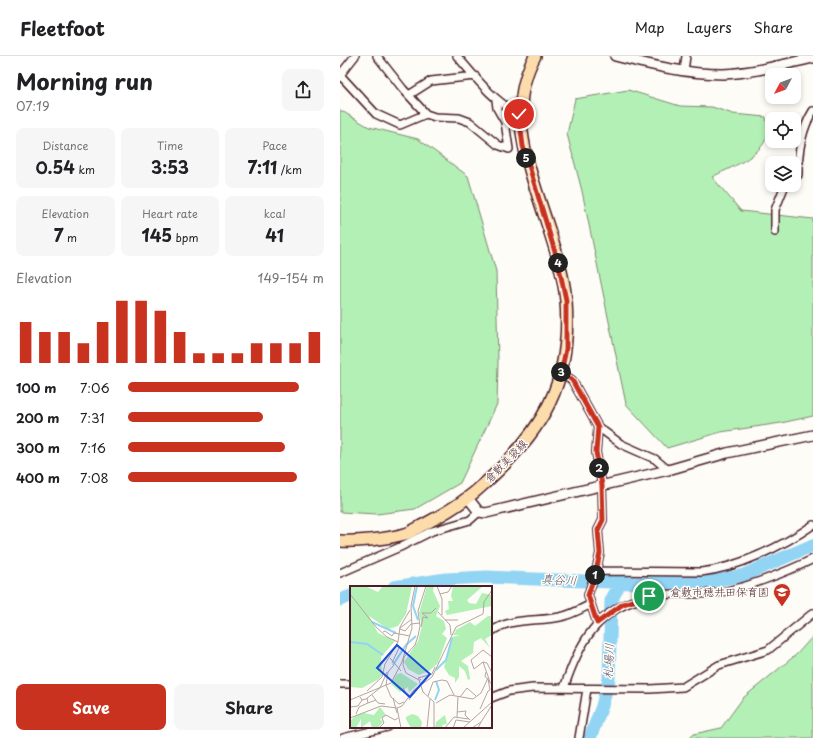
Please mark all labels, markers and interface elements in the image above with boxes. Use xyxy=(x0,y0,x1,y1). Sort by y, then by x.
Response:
text: Fleetfoot xyxy=(20,14,105,42)
text: Map xyxy=(635,17,665,38)
text: Layers xyxy=(687,17,732,38)
text: Share xyxy=(754,17,793,38)
text: Morning run xyxy=(16,64,153,97)
north arrow xyxy=(765,68,801,104)
map controls xyxy=(765,68,801,192)
button: share xyxy=(282,69,324,111)
text: 07:19 xyxy=(16,96,50,115)
pin xyxy=(502,97,536,131)
icon: check xyxy=(508,103,530,125)
button: locate xyxy=(765,112,801,148)
text: Distance xyxy=(42,137,88,154)
text: Time xyxy=(157,137,183,154)
text: Pace xyxy=(262,137,287,154)
pin: 5 xyxy=(516,148,536,168)
text: 5 xyxy=(522,149,530,166)
text: 0.54 xyxy=(36,154,75,180)
text: 3:53 xyxy=(151,154,189,180)
text: 7:11 xyxy=(247,154,277,180)
button: layers xyxy=(765,156,801,192)
text: km xyxy=(75,161,95,178)
text: /km xyxy=(277,161,302,178)
text: Elevation xyxy=(42,205,89,222)
text: Heart rate xyxy=(142,205,198,222)
text: kcal xyxy=(264,205,286,222)
text: 7 xyxy=(54,222,63,248)
text: 145 xyxy=(142,222,172,248)
text: 41 xyxy=(265,222,284,248)
text: m xyxy=(63,229,77,246)
text: bpm xyxy=(172,229,198,246)
pin: 4 xyxy=(548,253,568,273)
text: 4 xyxy=(554,254,562,271)
text: Elevation xyxy=(16,268,72,287)
text: 149–154 m xyxy=(258,268,324,287)
pin: 3 xyxy=(551,362,571,382)
text: 3 xyxy=(557,363,565,380)
text: 100 m xyxy=(16,378,57,397)
text: 7:06 xyxy=(80,378,110,397)
text: 200 m xyxy=(16,408,60,427)
text: 7:31 xyxy=(80,408,105,427)
street label: 倉敷美袋線 xyxy=(480,435,531,486)
text: 300 m xyxy=(16,438,60,457)
text: 7:16 xyxy=(80,438,106,457)
pin: 2 xyxy=(589,458,609,478)
text: 2 xyxy=(595,459,603,476)
text: 400 m xyxy=(16,468,60,487)
text: 7:08 xyxy=(80,468,109,487)
pin: 1 xyxy=(585,565,605,585)
text: 1 xyxy=(592,566,598,583)
water label: 真谷川 xyxy=(541,569,578,589)
pin xyxy=(632,579,666,613)
school or university icon: 倉敷市穂井田保育園 xyxy=(772,582,792,607)
place label: 倉敷市穂井田保育園 xyxy=(670,583,769,600)
icon: arrive xyxy=(638,585,660,607)
inset map xyxy=(350,586,492,728)
water label: 札場川 xyxy=(598,642,618,679)
button: Save xyxy=(16,684,166,730)
button: Share xyxy=(174,684,324,730)

